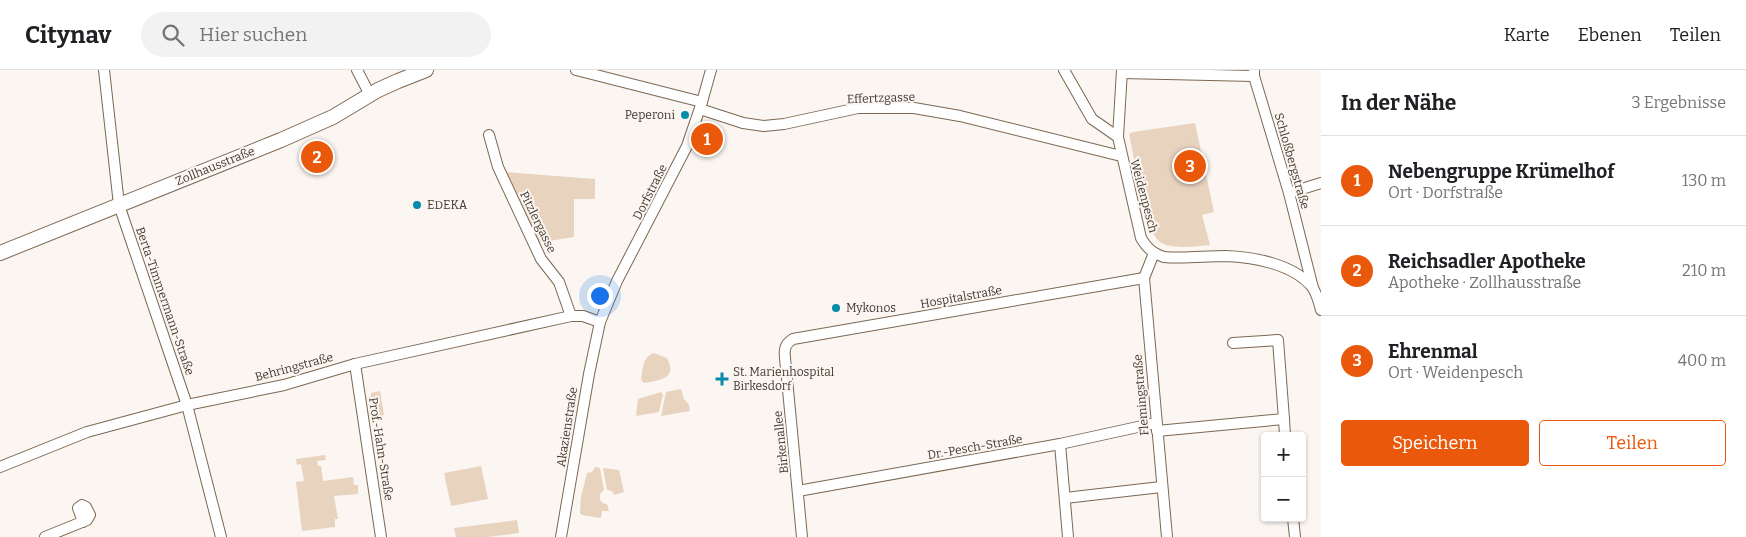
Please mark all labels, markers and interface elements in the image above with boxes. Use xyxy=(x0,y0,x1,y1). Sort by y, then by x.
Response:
search box xyxy=(141,12,491,57)
text: Citynav xyxy=(25,21,111,49)
icon: search xyxy=(159,21,187,49)
text: Hier suchen xyxy=(199,23,307,46)
text: Karte xyxy=(1504,24,1550,46)
text: Ebenen xyxy=(1578,24,1642,46)
text: Teilen xyxy=(1670,24,1721,46)
street label: Effertzgasse xyxy=(847,90,915,106)
text: In der Nähe xyxy=(1341,90,1456,116)
text: 3 Ergebnisse xyxy=(1631,93,1726,112)
place label: Peperoni xyxy=(625,108,675,122)
marker: Peperoni xyxy=(679,109,691,121)
street label: Schloßbergstraße xyxy=(1272,111,1312,211)
pin: 1 xyxy=(691,120,723,158)
pin: 2 xyxy=(301,138,333,176)
street label: Zollhausstraße xyxy=(173,144,257,188)
pin: 3 xyxy=(1174,147,1206,185)
street label: Weidenpesch xyxy=(1127,158,1161,235)
text: Nebengruppe Krümelhof xyxy=(1388,160,1614,183)
street label: Dorfstraße xyxy=(630,162,670,222)
text: 1 xyxy=(1354,171,1360,190)
text: 130 m xyxy=(1682,171,1726,190)
text: Ort · Dorfstraße xyxy=(1388,183,1503,202)
street label: Pitzlergasse xyxy=(517,189,559,255)
place label: EDEKA xyxy=(427,198,468,212)
marker: EDEKA xyxy=(411,199,423,211)
street label: Berta-Timmermann-Straße xyxy=(133,225,197,377)
text: Reichsadler Apotheke xyxy=(1388,250,1586,273)
text: 2 xyxy=(1352,261,1362,280)
text: 210 m xyxy=(1682,261,1726,280)
text: Apotheke · Zollhausstraße xyxy=(1388,273,1581,292)
your location xyxy=(587,283,613,309)
street label: Hospitalstraße xyxy=(919,283,1003,311)
place label: Mykonos xyxy=(846,301,896,315)
marker: Mykonos xyxy=(830,302,842,314)
text: Ehrenmal xyxy=(1388,340,1478,363)
street label: Behringstraße xyxy=(253,350,335,384)
text: 3 xyxy=(1352,351,1362,370)
text: 400 m xyxy=(1678,351,1726,370)
street label: Flemingstraße xyxy=(1130,354,1152,436)
text: Ort · Weidenpesch xyxy=(1388,363,1523,382)
place label: St. Marienhospital Birkesdorf xyxy=(733,365,835,393)
marker: St. Marienhospital Birkesdorf xyxy=(715,372,729,386)
street label: Akazienstraße xyxy=(554,386,580,468)
street label: Prof.-Hahn-Straße xyxy=(366,396,396,502)
street label: Birkenallee xyxy=(771,410,791,474)
button: Speichern xyxy=(1341,420,1529,466)
button: Teilen xyxy=(1539,420,1726,466)
street label: Dr.-Pesch-Straße xyxy=(926,432,1024,462)
map controls xyxy=(1261,432,1306,522)
button: + xyxy=(1261,432,1306,477)
button: − xyxy=(1261,477,1306,522)

